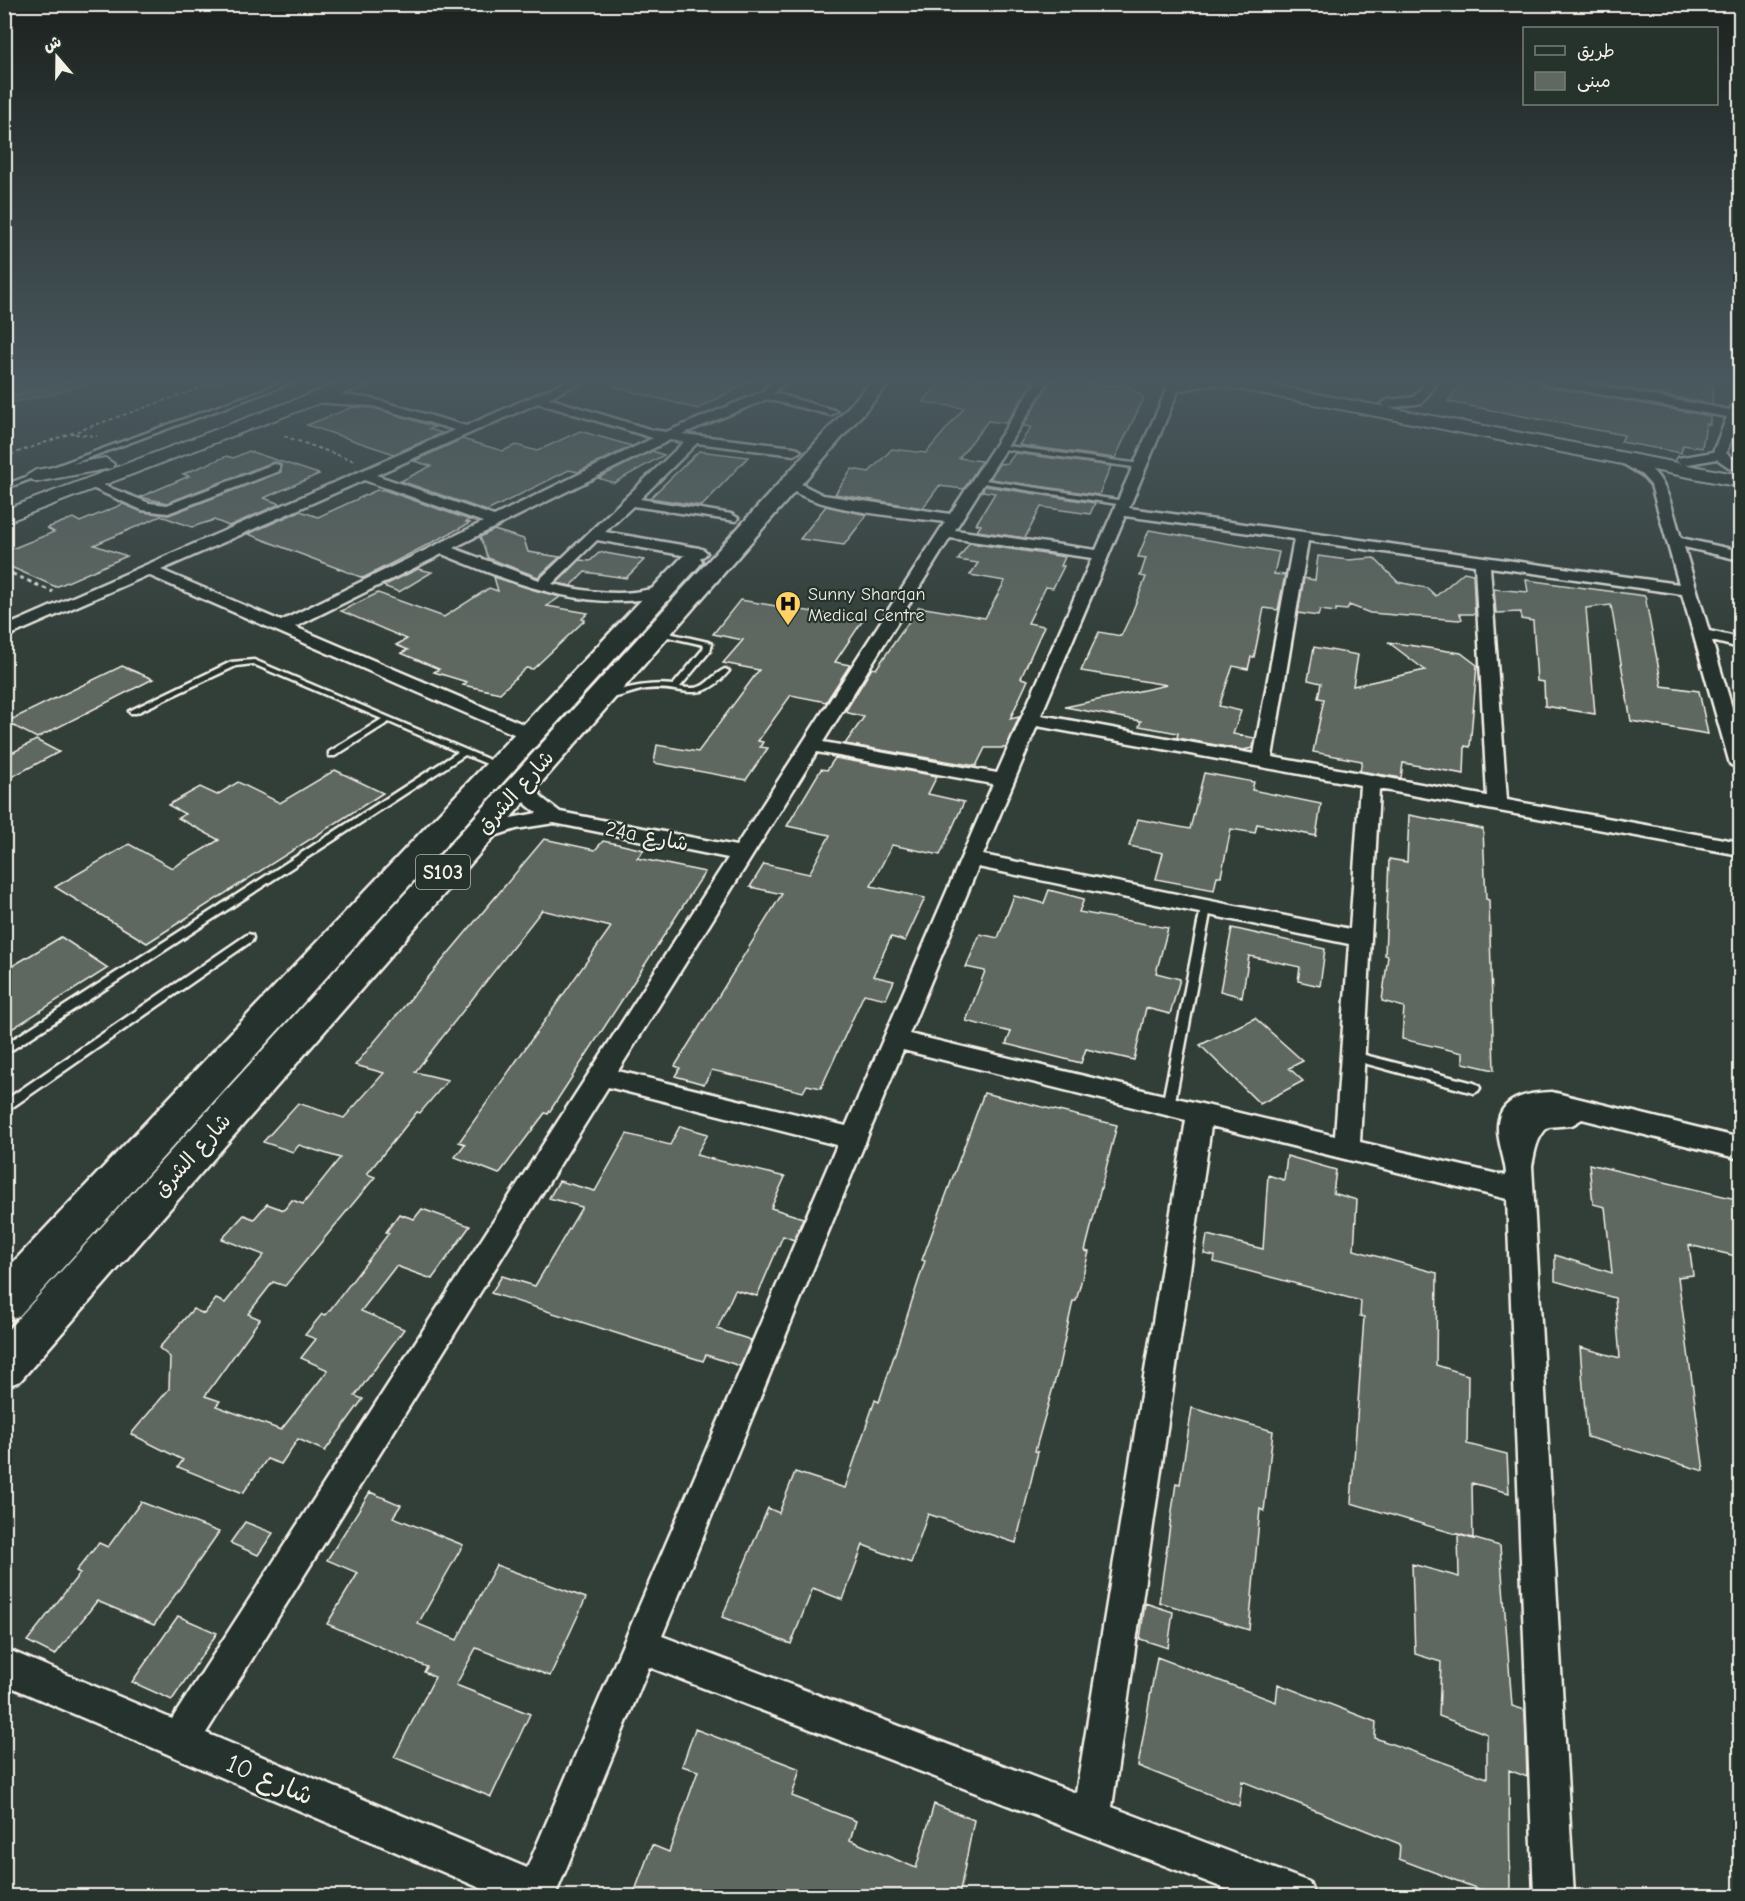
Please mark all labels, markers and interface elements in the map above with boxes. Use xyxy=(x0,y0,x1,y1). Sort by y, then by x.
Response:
north arrow xyxy=(27,27,87,87)
legend xyxy=(1523,27,1718,105)
text: ش xyxy=(41,32,64,55)
text: طريق xyxy=(1577,41,1615,62)
text: مبنى xyxy=(1577,71,1611,92)
place label: Sunny Sharqan Medical Centre xyxy=(808,584,925,626)
hospital icon: Sunny Sharqan Medical Centre xyxy=(773,589,803,627)
street label: شارع الشرق xyxy=(471,745,561,841)
street label: 24a شارع xyxy=(603,816,691,859)
road number: S103 xyxy=(416,855,470,889)
street label: شارع الشرق xyxy=(148,1108,238,1204)
street label: شارع 10 xyxy=(221,1748,317,1813)

